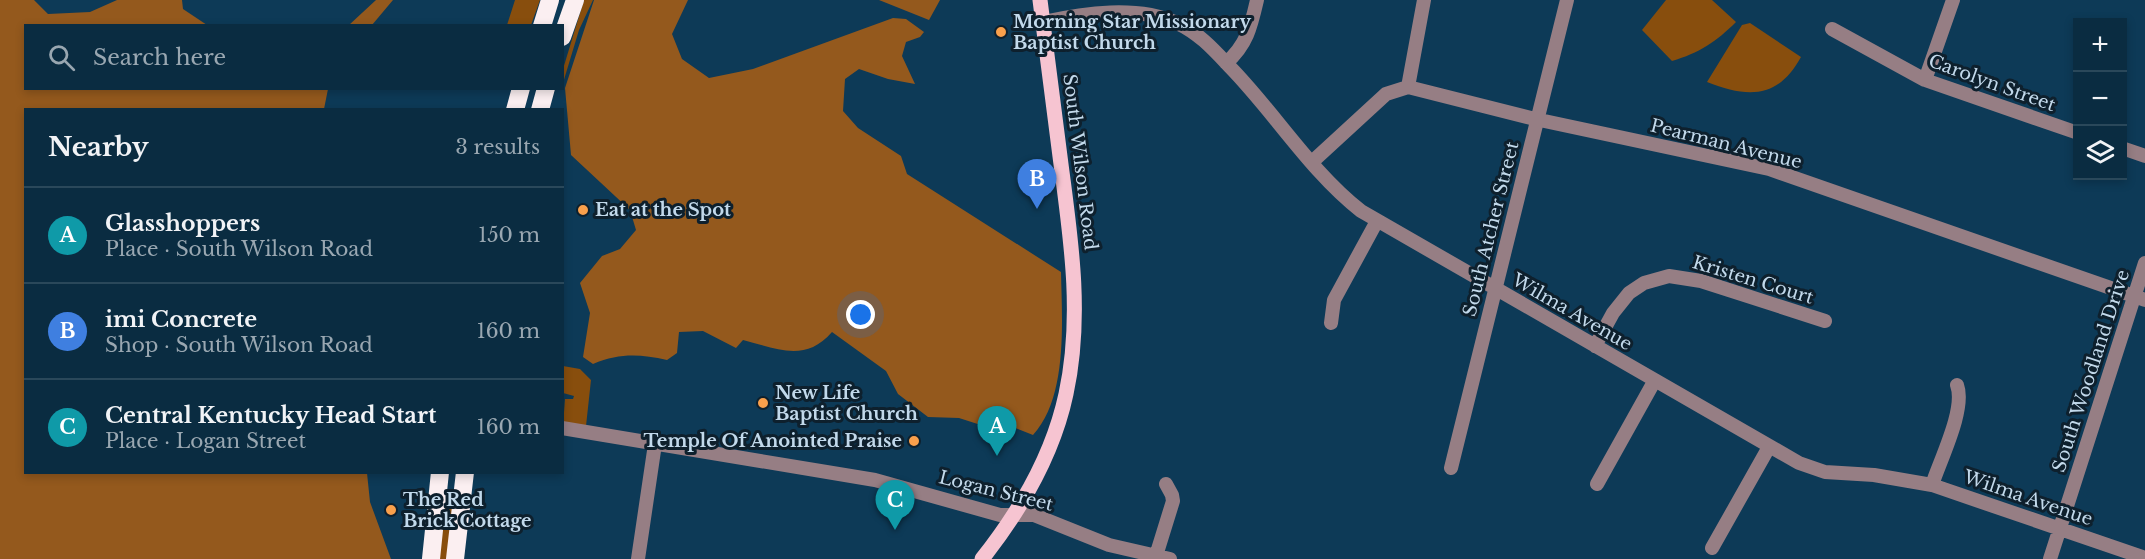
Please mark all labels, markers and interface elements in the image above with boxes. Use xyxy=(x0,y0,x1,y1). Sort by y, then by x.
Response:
place label: Morning Star Missionary Baptist Church xyxy=(1013,11,1251,54)
map controls xyxy=(2073,18,2127,180)
button: + xyxy=(2073,18,2127,72)
search box xyxy=(24,24,564,90)
marker: Morning Star Missionary Baptist Church xyxy=(994,25,1008,39)
icon: search xyxy=(45,41,78,74)
text: Search here xyxy=(93,44,226,71)
street label: Carolyn Street xyxy=(1925,50,2059,116)
button: − xyxy=(2073,72,2127,126)
street label: South Wilson Road xyxy=(1058,73,1102,251)
street label: Pearman Avenue xyxy=(1648,115,1804,173)
button: layers xyxy=(2073,126,2127,180)
text: Nearby xyxy=(48,131,149,163)
text: 3 results xyxy=(456,135,540,159)
street label: South Atcher Street xyxy=(1459,139,1523,319)
pin: B xyxy=(1018,160,1056,209)
place label: Eat at the Spot xyxy=(595,199,731,221)
marker: Eat at the Spot xyxy=(576,203,590,217)
text: Glasshoppers xyxy=(105,210,260,237)
text: A xyxy=(59,223,76,247)
text: 150 m xyxy=(478,223,540,247)
text: Place · South Wilson Road xyxy=(105,237,373,261)
street label: Kristen Court xyxy=(1690,251,1816,309)
street label: South Woodland Drive xyxy=(2048,267,2134,475)
street label: Wilma Avenue xyxy=(1507,268,1636,355)
your location xyxy=(846,300,875,329)
text: imi Concrete xyxy=(105,306,257,333)
text: B xyxy=(60,319,75,343)
text: 160 m xyxy=(477,319,540,343)
text: Shop · South Wilson Road xyxy=(105,333,373,357)
place label: New Life Baptist Church xyxy=(775,382,918,425)
marker: New Life Baptist Church xyxy=(756,396,770,410)
text: Central Kentucky Head Start xyxy=(105,402,436,429)
pin: A xyxy=(978,406,1016,456)
text: C xyxy=(59,415,76,439)
text: 160 m xyxy=(477,415,540,439)
text: Place · Logan Street xyxy=(105,429,306,453)
place label: Temple Of Anointed Praise xyxy=(643,430,902,452)
marker: Temple Of Anointed Praise xyxy=(907,434,921,448)
street label: Wilma Avenue xyxy=(1960,465,2095,530)
street label: Logan Street xyxy=(936,466,1056,516)
pin: C xyxy=(876,480,914,530)
place label: The Red Brick Cottage xyxy=(403,489,532,532)
marker: The Red Brick Cottage xyxy=(384,503,398,517)

